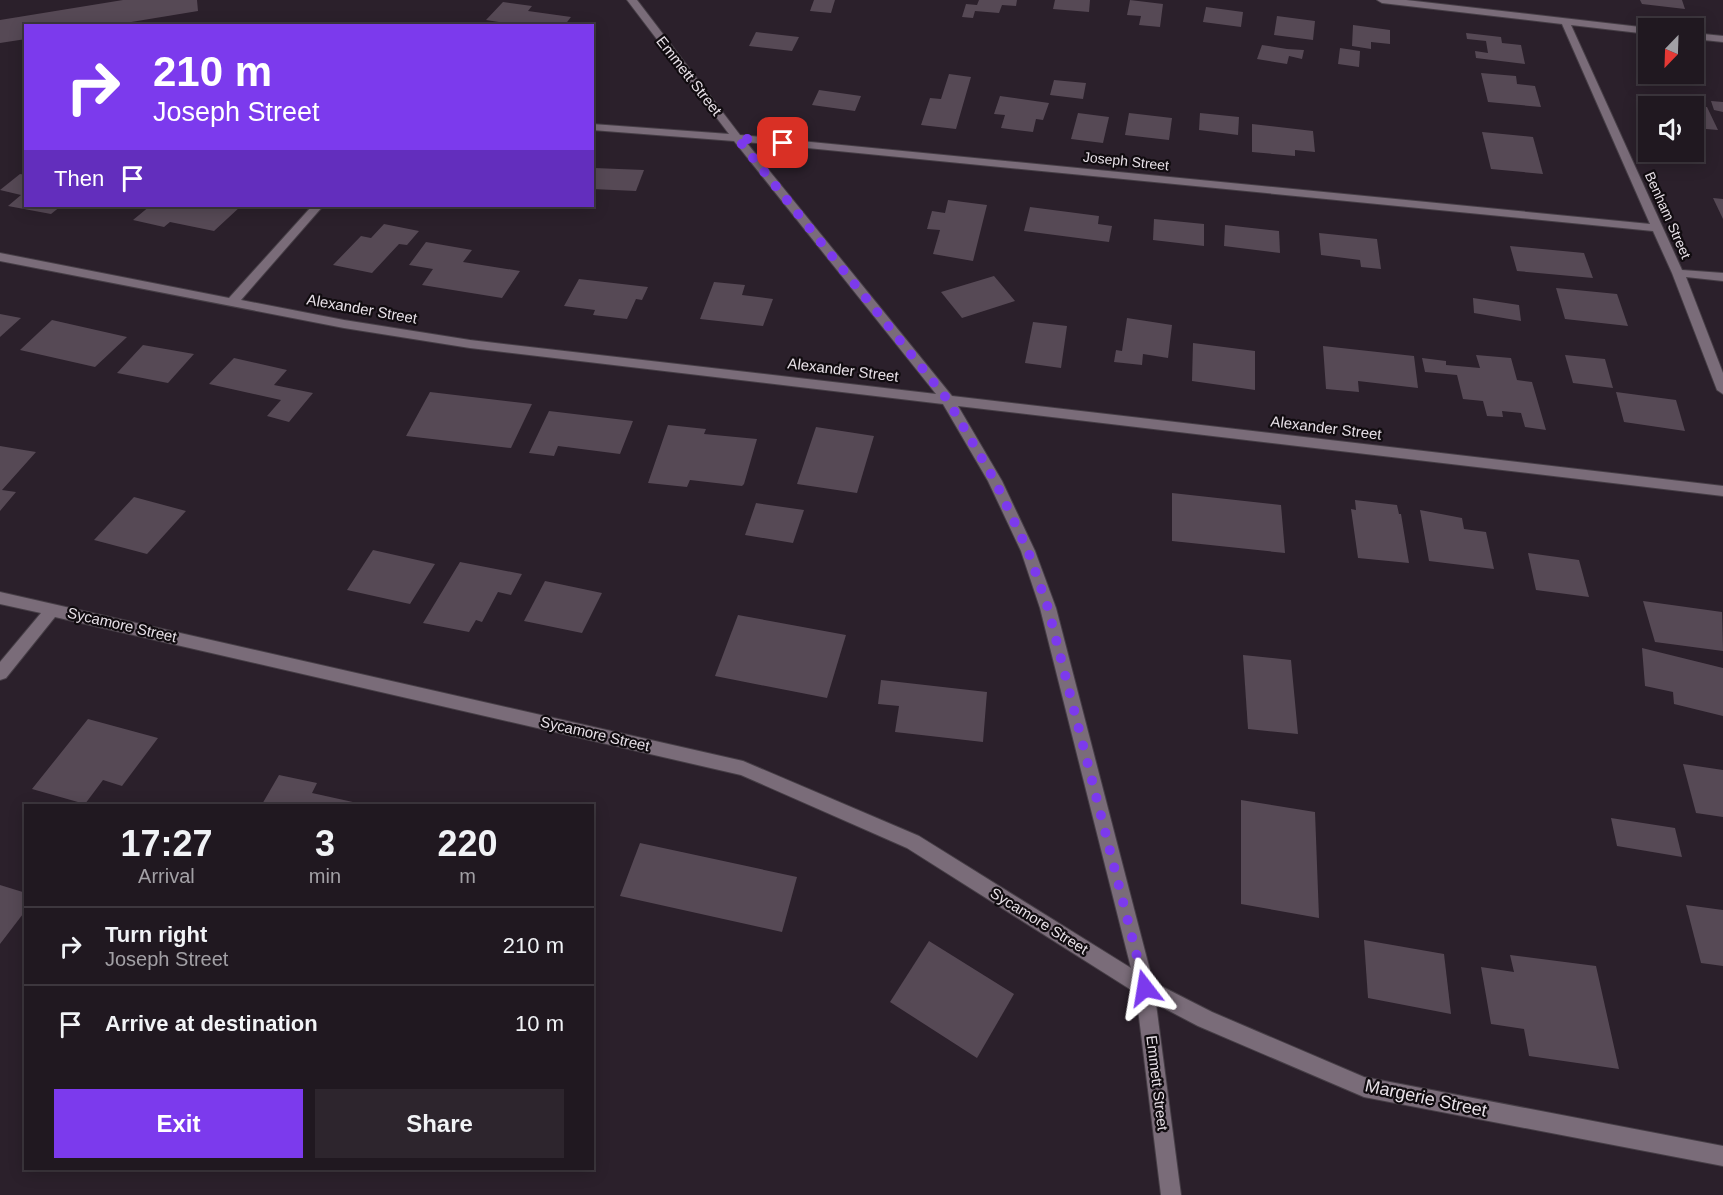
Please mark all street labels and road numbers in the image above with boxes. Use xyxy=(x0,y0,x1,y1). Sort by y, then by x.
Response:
street label: Emmett Street xyxy=(653,33,726,119)
street label: Joseph Street xyxy=(1082,149,1170,173)
street label: Benham Street xyxy=(1642,169,1694,261)
street label: Alexander Street xyxy=(306,290,419,327)
street label: Alexander Street xyxy=(787,354,900,385)
street label: Alexander Street xyxy=(1270,412,1383,443)
street label: Sycamore Street xyxy=(66,604,179,646)
street label: Sycamore Street xyxy=(539,713,652,755)
street label: Sycamore Street xyxy=(987,884,1092,958)
street label: Emmett Street xyxy=(1143,1034,1172,1132)
street label: Margerie Street xyxy=(1363,1075,1489,1121)

